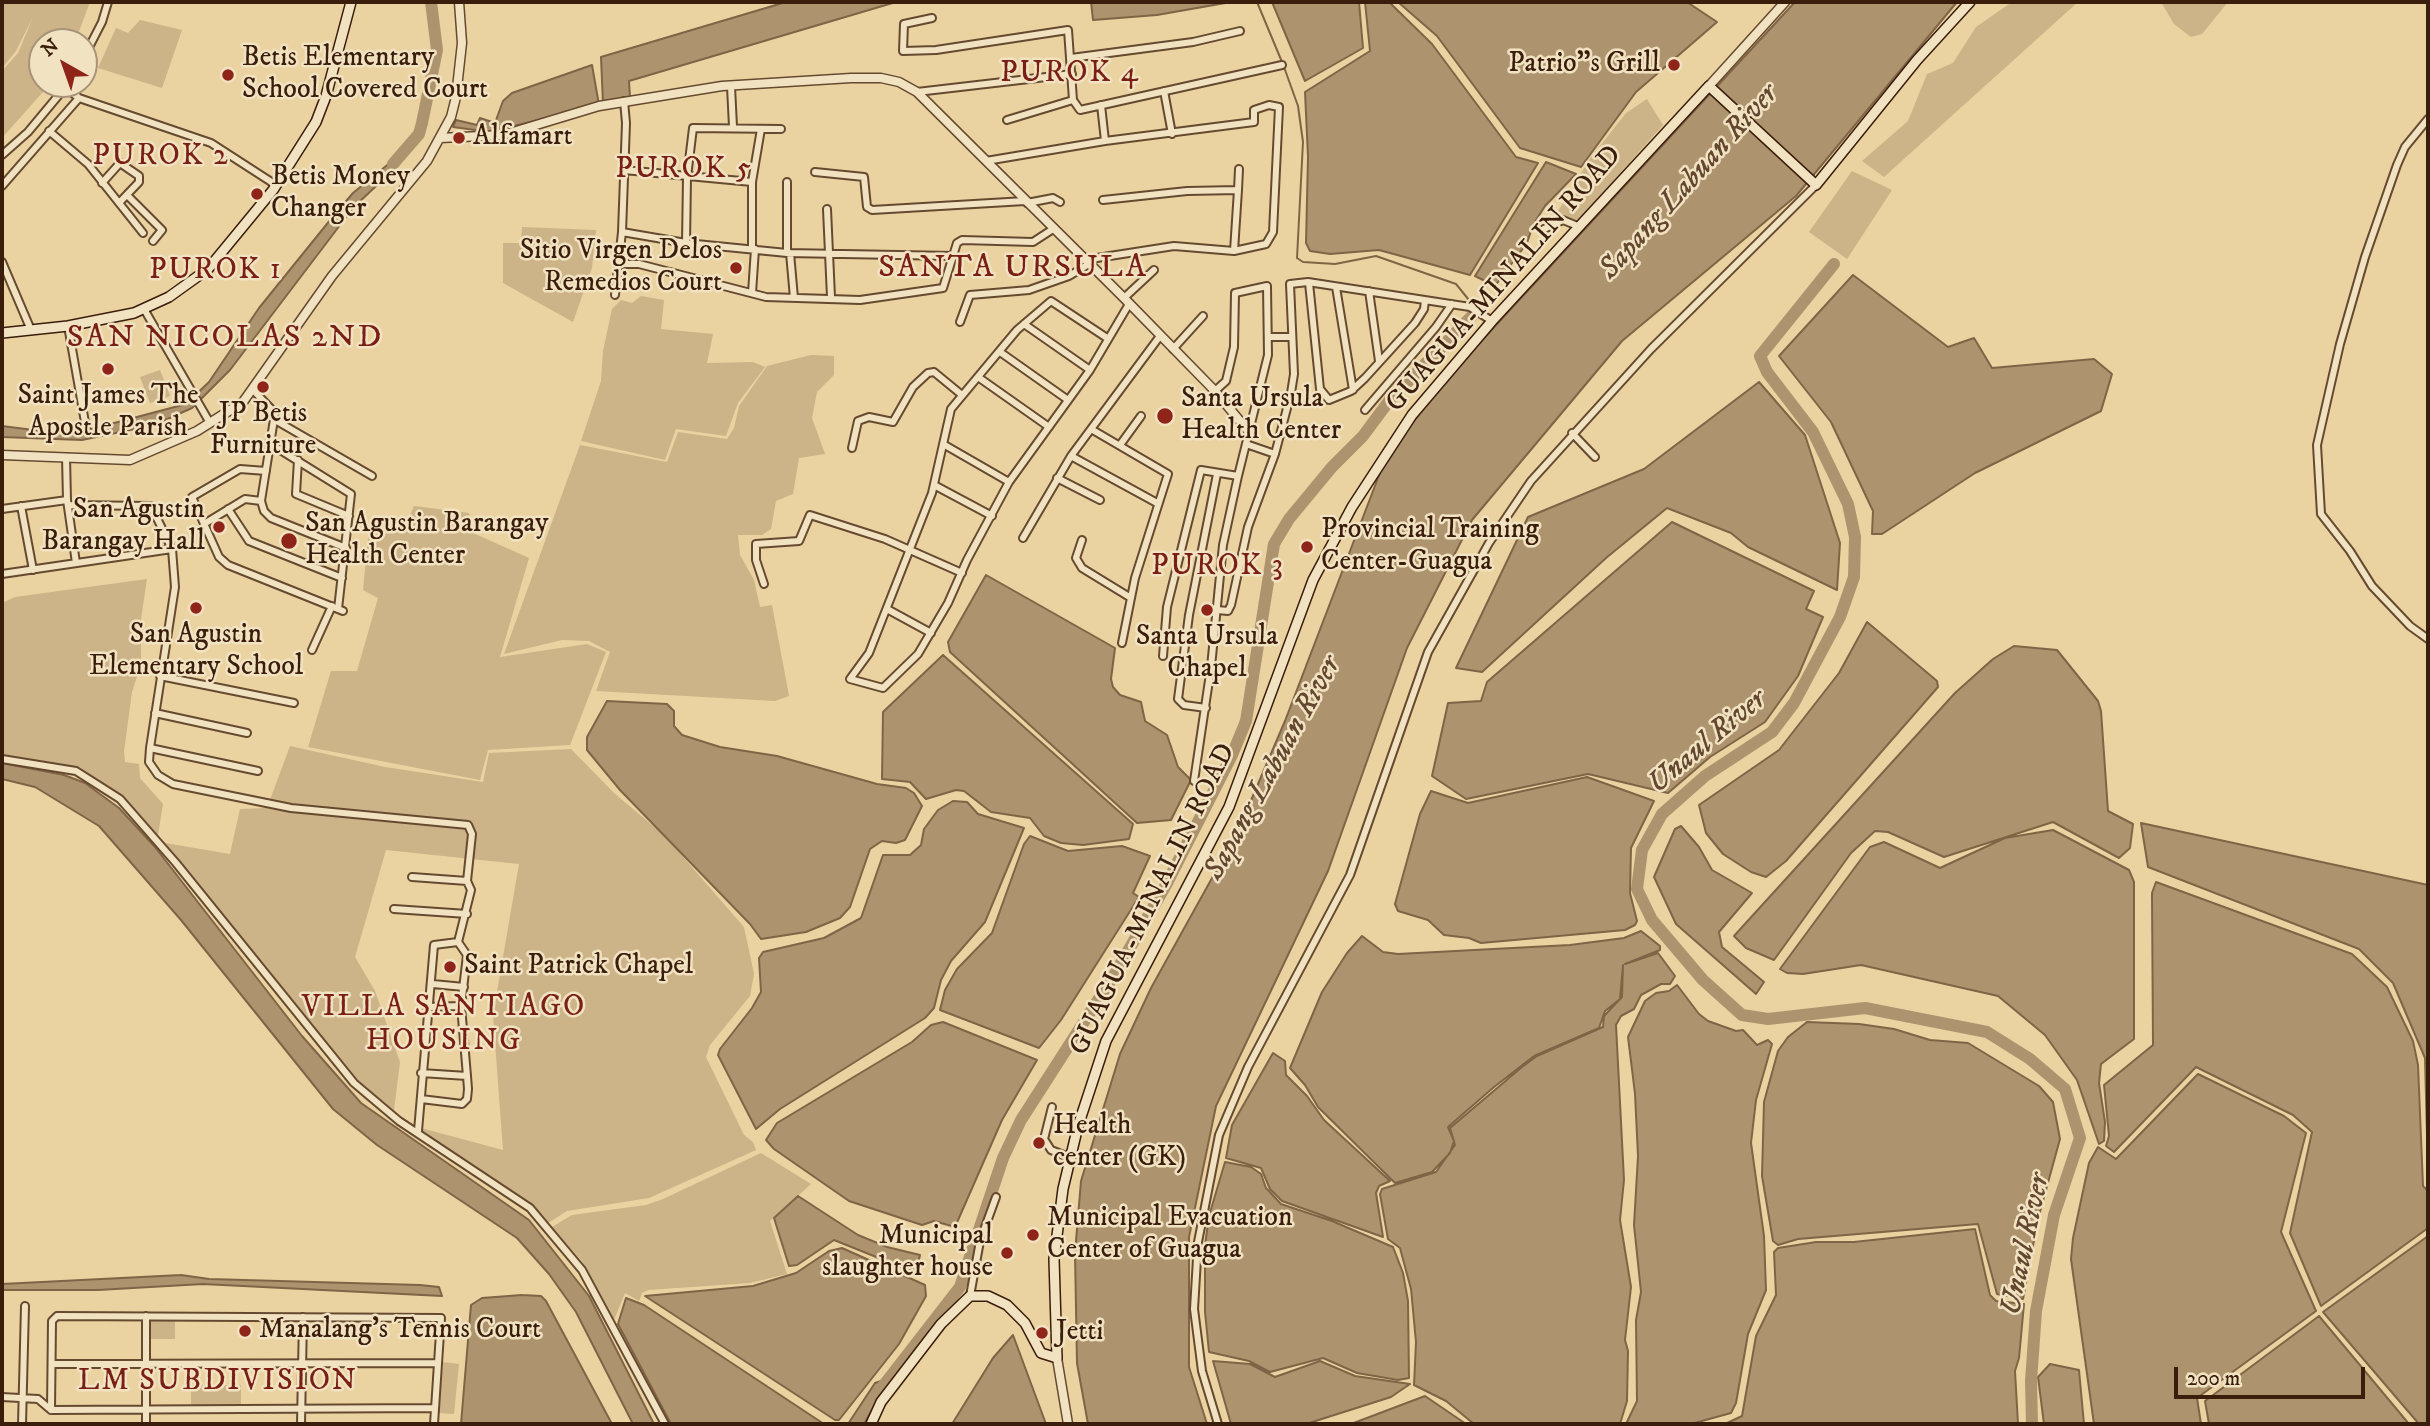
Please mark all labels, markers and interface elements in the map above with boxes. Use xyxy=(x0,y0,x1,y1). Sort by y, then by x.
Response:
north arrow xyxy=(28,28,98,98)
text: N xyxy=(37,34,64,62)
place label: Betis Elementary School Covered Court xyxy=(242,42,488,108)
place label: Patrio"s Grill xyxy=(1508,48,1660,82)
district label: PUROK 4 xyxy=(1001,57,1139,93)
marker: Patrio"s Grill xyxy=(1666,57,1682,73)
marker: Betis Elementary School Covered Court xyxy=(220,67,236,83)
water label: Sapang Labuan River xyxy=(1593,78,1787,288)
place label: Alfamart xyxy=(473,121,572,155)
marker: Alfamart xyxy=(451,130,467,146)
district label: PUROK 2 xyxy=(93,140,229,176)
street label: GUAGUA-MINALIN ROAD xyxy=(1380,140,1630,420)
district label: PUROK 5 xyxy=(616,153,752,189)
place label: Betis Money Changer xyxy=(271,161,410,227)
marker: Betis Money Changer xyxy=(249,186,265,202)
place label: Sitio Virgen Delos Remedios Court xyxy=(520,235,722,301)
district label: SANTA URSULA xyxy=(880,250,1146,288)
district label: PUROK 1 xyxy=(150,254,282,290)
marker: Sitio Virgen Delos Remedios Court xyxy=(728,260,744,276)
district label: SAN NICOLAS 2ND xyxy=(69,320,381,358)
marker: Saint James The Apostle Parish xyxy=(100,361,116,377)
marker: JP Betis Furniture xyxy=(255,379,271,395)
place label: Saint James The Apostle Parish xyxy=(17,380,199,446)
place label: Santa Ursula Health Center xyxy=(1181,383,1341,449)
place label: JP Betis Furniture xyxy=(210,398,316,464)
marker: Santa Ursula Health Center xyxy=(1155,406,1175,426)
place label: San Agustin Barangay Hall xyxy=(42,494,205,560)
place label: San Agustin Barangay Health Center xyxy=(305,508,549,574)
place label: Provincial Training Center-Guagua xyxy=(1321,514,1539,580)
marker: San Agustin Barangay Hall xyxy=(211,519,227,535)
marker: San Agustin Barangay Health Center xyxy=(279,531,299,551)
marker: Provincial Training Center-Guagua xyxy=(1299,539,1315,555)
district label: PUROK 3 xyxy=(1152,550,1284,586)
marker: San Agustin Elementary School xyxy=(188,600,204,616)
marker: Santa Ursula Chapel xyxy=(1199,602,1215,618)
place label: San Agustin Elementary School xyxy=(89,619,303,685)
place label: Santa Ursula Chapel xyxy=(1136,621,1278,687)
water label: Sapang Labuan River xyxy=(1198,651,1350,887)
water label: Unaul River xyxy=(1641,683,1775,803)
street label: GUAGUA-MINALIN ROAD xyxy=(1064,739,1244,1061)
place label: Saint Patrick Chapel xyxy=(464,950,693,984)
marker: Saint Patrick Chapel xyxy=(442,959,458,975)
district label: VILLA SANTIAGO HOUSING xyxy=(304,991,584,1062)
place label: Health center (GK) xyxy=(1053,1110,1186,1176)
marker: Health center (GK) xyxy=(1031,1135,1047,1151)
water label: Unaul River xyxy=(1994,1171,2060,1319)
place label: Municipal Evacuation Center of Guagua xyxy=(1047,1202,1293,1268)
place label: Municipal slaughter house xyxy=(822,1220,993,1286)
marker: Municipal Evacuation Center of Guagua xyxy=(1025,1227,1041,1243)
marker: Municipal slaughter house xyxy=(999,1245,1015,1261)
place label: Manalang's Tennis Court xyxy=(259,1314,541,1348)
place label: Jetti xyxy=(1056,1316,1103,1350)
marker: Manalang's Tennis Court xyxy=(237,1323,253,1339)
marker: Jetti xyxy=(1034,1325,1050,1341)
scale bar xyxy=(2178,1352,2369,1396)
district label: LM SUBDIVISION xyxy=(80,1365,356,1401)
text: 200 m xyxy=(2187,1366,2240,1392)

